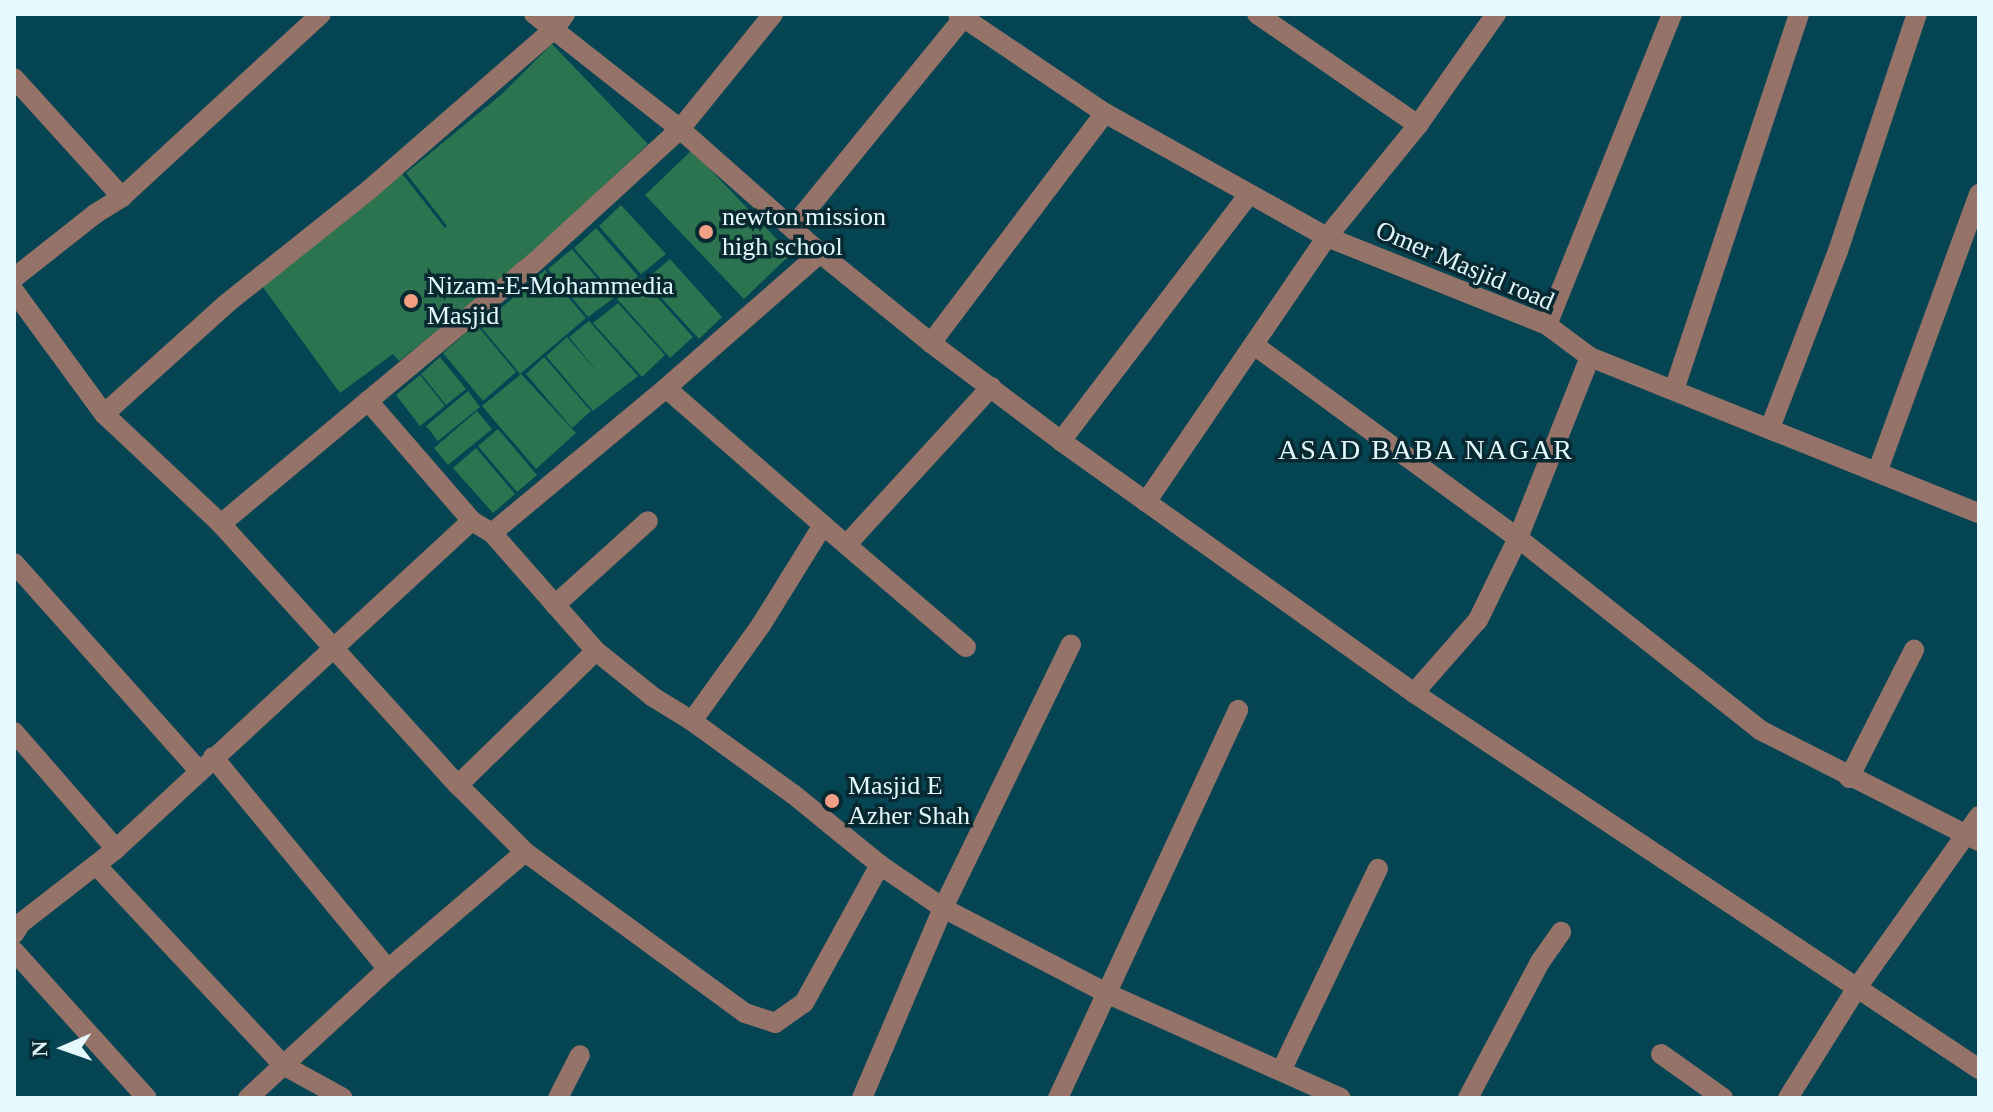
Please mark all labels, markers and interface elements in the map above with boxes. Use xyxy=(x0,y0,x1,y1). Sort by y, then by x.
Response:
place label: newton mission high school xyxy=(722,201,886,262)
street label: Omer Masjid road xyxy=(1371,214,1559,318)
marker: newton mission high school xyxy=(697,223,715,241)
place label: Nizam-E-Mohammedia Masjid xyxy=(427,270,674,332)
marker: Nizam-E-Mohammedia Masjid xyxy=(402,292,420,310)
district label: ASAD BABA NAGAR xyxy=(1277,433,1575,467)
place label: Masjid E Azher Shah xyxy=(848,770,970,832)
marker: Masjid E Azher Shah xyxy=(823,792,841,810)
north arrow xyxy=(24,1008,104,1088)
text: N xyxy=(27,1040,52,1057)

